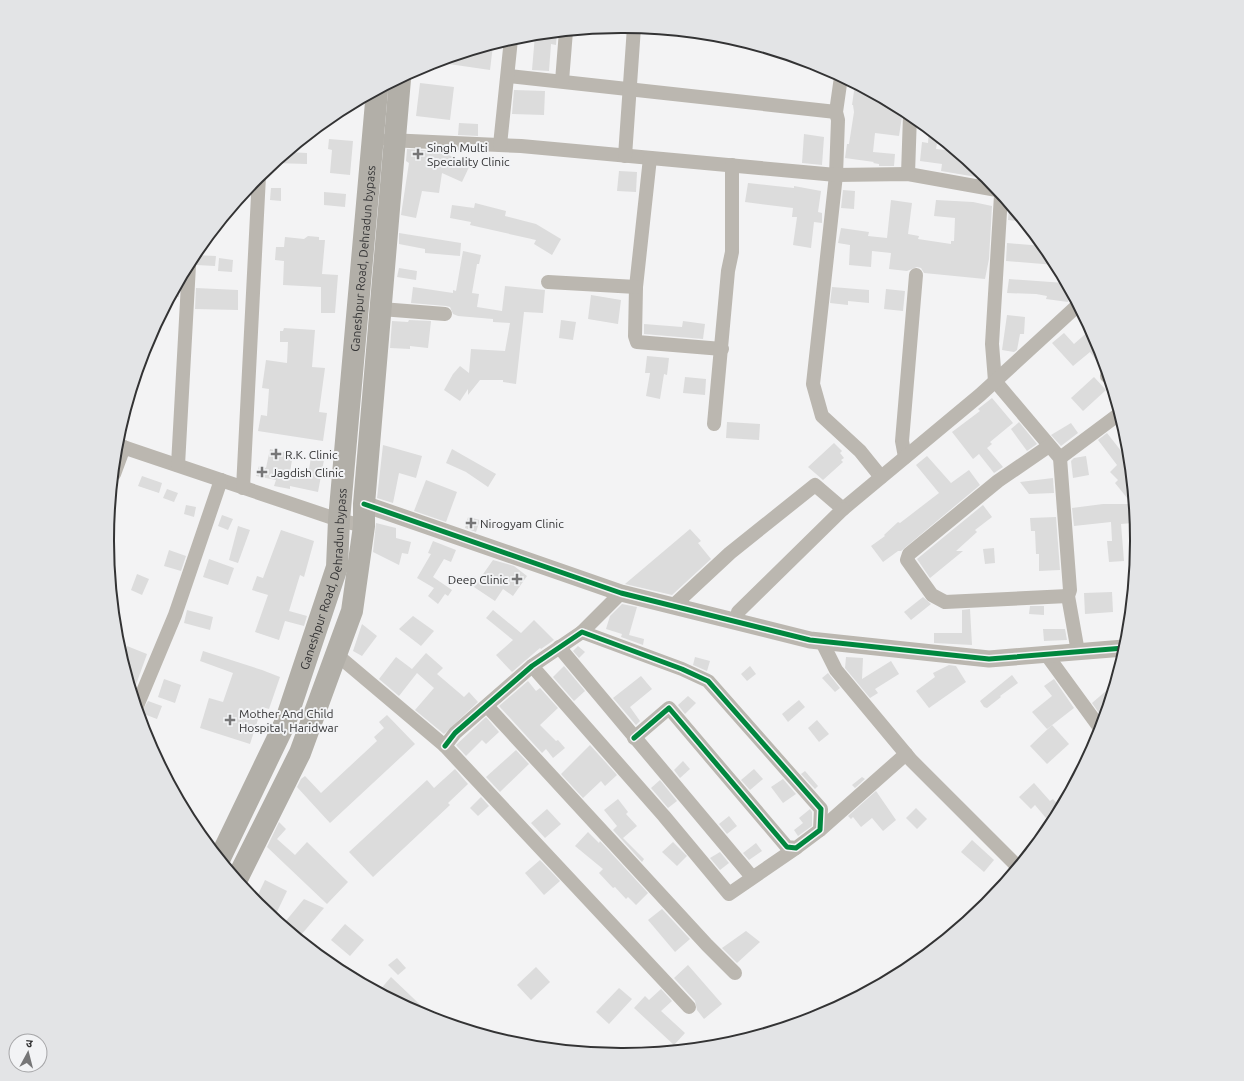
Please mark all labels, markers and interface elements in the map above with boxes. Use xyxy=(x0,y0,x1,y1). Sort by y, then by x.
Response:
place label: Singh Multi Speciality Clinic xyxy=(427,141,510,168)
marker: Singh Multi Speciality Clinic xyxy=(412,148,424,160)
street label: Ganeshpur Road, Dehradun bypass xyxy=(347,165,377,352)
marker: R.K. Clinic xyxy=(270,448,282,460)
place label: R.K. Clinic xyxy=(285,448,338,461)
marker: Jagdish Clinic xyxy=(256,466,268,478)
place label: Jagdish Clinic xyxy=(271,466,344,479)
street label: Ganeshpur Road, Dehradun bypass xyxy=(297,487,348,671)
marker: Nirogyam Clinic xyxy=(465,517,477,529)
place label: Nirogyam Clinic xyxy=(480,517,564,530)
place label: Deep Clinic xyxy=(448,573,508,586)
marker: Deep Clinic xyxy=(511,573,523,585)
place label: Mother And Child Hospital, Haridwar xyxy=(239,707,339,734)
marker: Mother And Child Hospital, Haridwar xyxy=(224,714,236,726)
north arrow xyxy=(8,1033,48,1073)
text: उ xyxy=(25,1037,34,1049)

